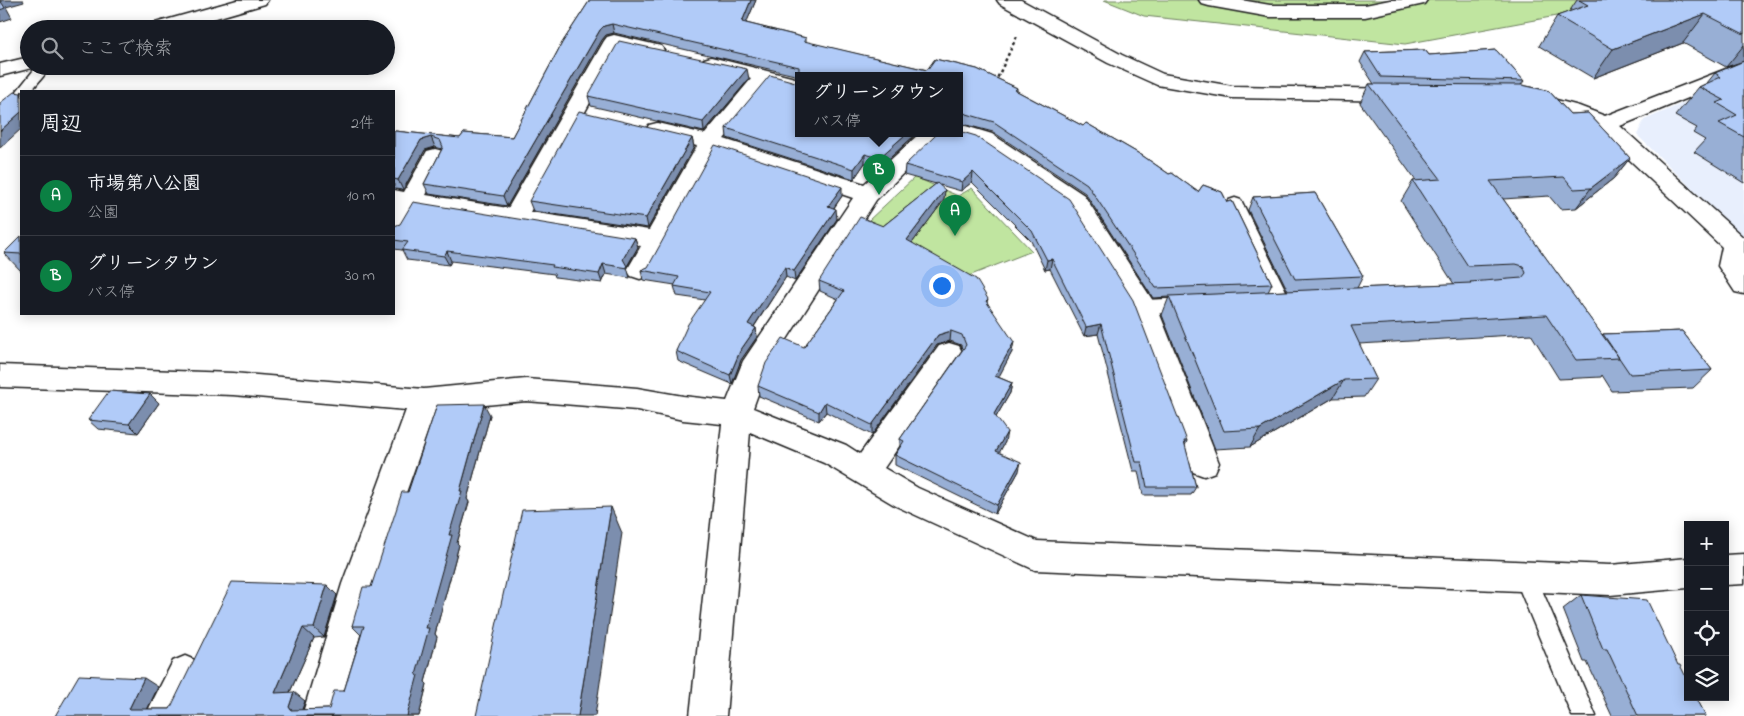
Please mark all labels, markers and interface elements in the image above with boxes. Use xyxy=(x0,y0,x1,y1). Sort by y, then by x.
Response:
search box xyxy=(20,20,395,75)
icon: search xyxy=(38,34,66,62)
text: ここで検索 xyxy=(78,36,173,63)
popup xyxy=(795,72,963,137)
text: グリーンタウン xyxy=(813,80,945,107)
text: 周辺 xyxy=(40,110,82,140)
text: バス停 xyxy=(813,110,861,134)
text: 2件 xyxy=(351,112,375,136)
pin: B xyxy=(863,154,895,195)
text: 市場第八公園 xyxy=(87,171,201,198)
text: A xyxy=(51,184,61,208)
text: 10 m xyxy=(347,184,375,208)
pin: A xyxy=(939,195,971,236)
text: 公園 xyxy=(87,201,119,225)
text: グリーンタウン xyxy=(87,251,219,278)
text: B xyxy=(51,264,61,288)
text: 30 m xyxy=(345,264,375,288)
your location xyxy=(929,273,955,299)
text: バス停 xyxy=(87,281,135,305)
map controls xyxy=(1684,521,1729,701)
button: + xyxy=(1684,521,1729,566)
button: − xyxy=(1684,566,1729,611)
button: locate xyxy=(1684,611,1729,656)
button: layers xyxy=(1684,656,1729,701)

